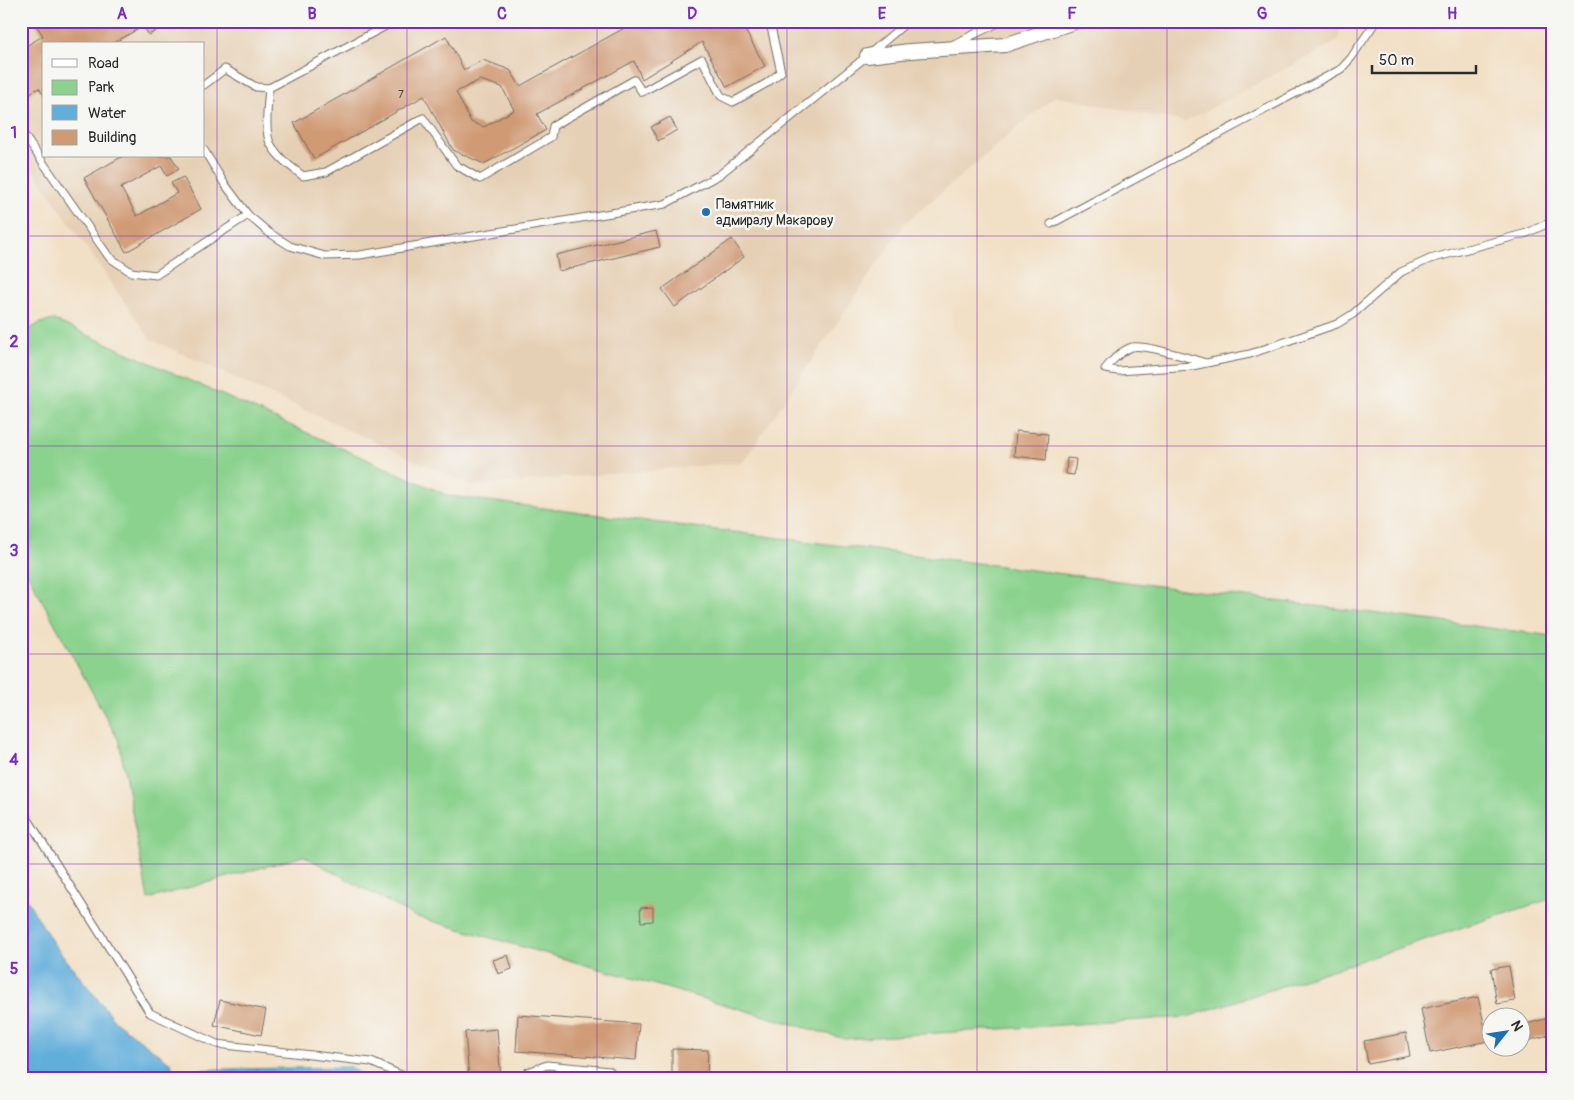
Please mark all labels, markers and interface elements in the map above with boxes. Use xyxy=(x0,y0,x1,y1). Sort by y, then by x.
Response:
text: A xyxy=(117,4,128,24)
text: B xyxy=(307,4,317,24)
text: C xyxy=(497,4,507,24)
text: D xyxy=(687,4,697,24)
text: E xyxy=(878,4,887,24)
text: F xyxy=(1067,4,1077,24)
text: G xyxy=(1257,4,1268,24)
text: H xyxy=(1447,4,1457,24)
legend xyxy=(42,42,205,158)
scale bar xyxy=(1372,42,1475,74)
text: 50 m xyxy=(1379,51,1414,70)
text: Road xyxy=(88,54,119,73)
text: Park xyxy=(88,78,115,97)
house number: 7 xyxy=(398,88,404,101)
text: Water xyxy=(88,104,127,123)
text: 1 xyxy=(11,123,17,143)
text: Building xyxy=(88,128,136,147)
place label: Памятник адмиралу Макарову xyxy=(716,196,833,229)
marker: Памятник адмиралу Макарову xyxy=(700,206,712,218)
text: 2 xyxy=(10,332,19,352)
text: 3 xyxy=(10,541,19,561)
text: 4 xyxy=(9,750,19,770)
text: 5 xyxy=(10,959,19,979)
north arrow xyxy=(1482,1008,1532,1058)
text: N xyxy=(1507,1017,1527,1034)

